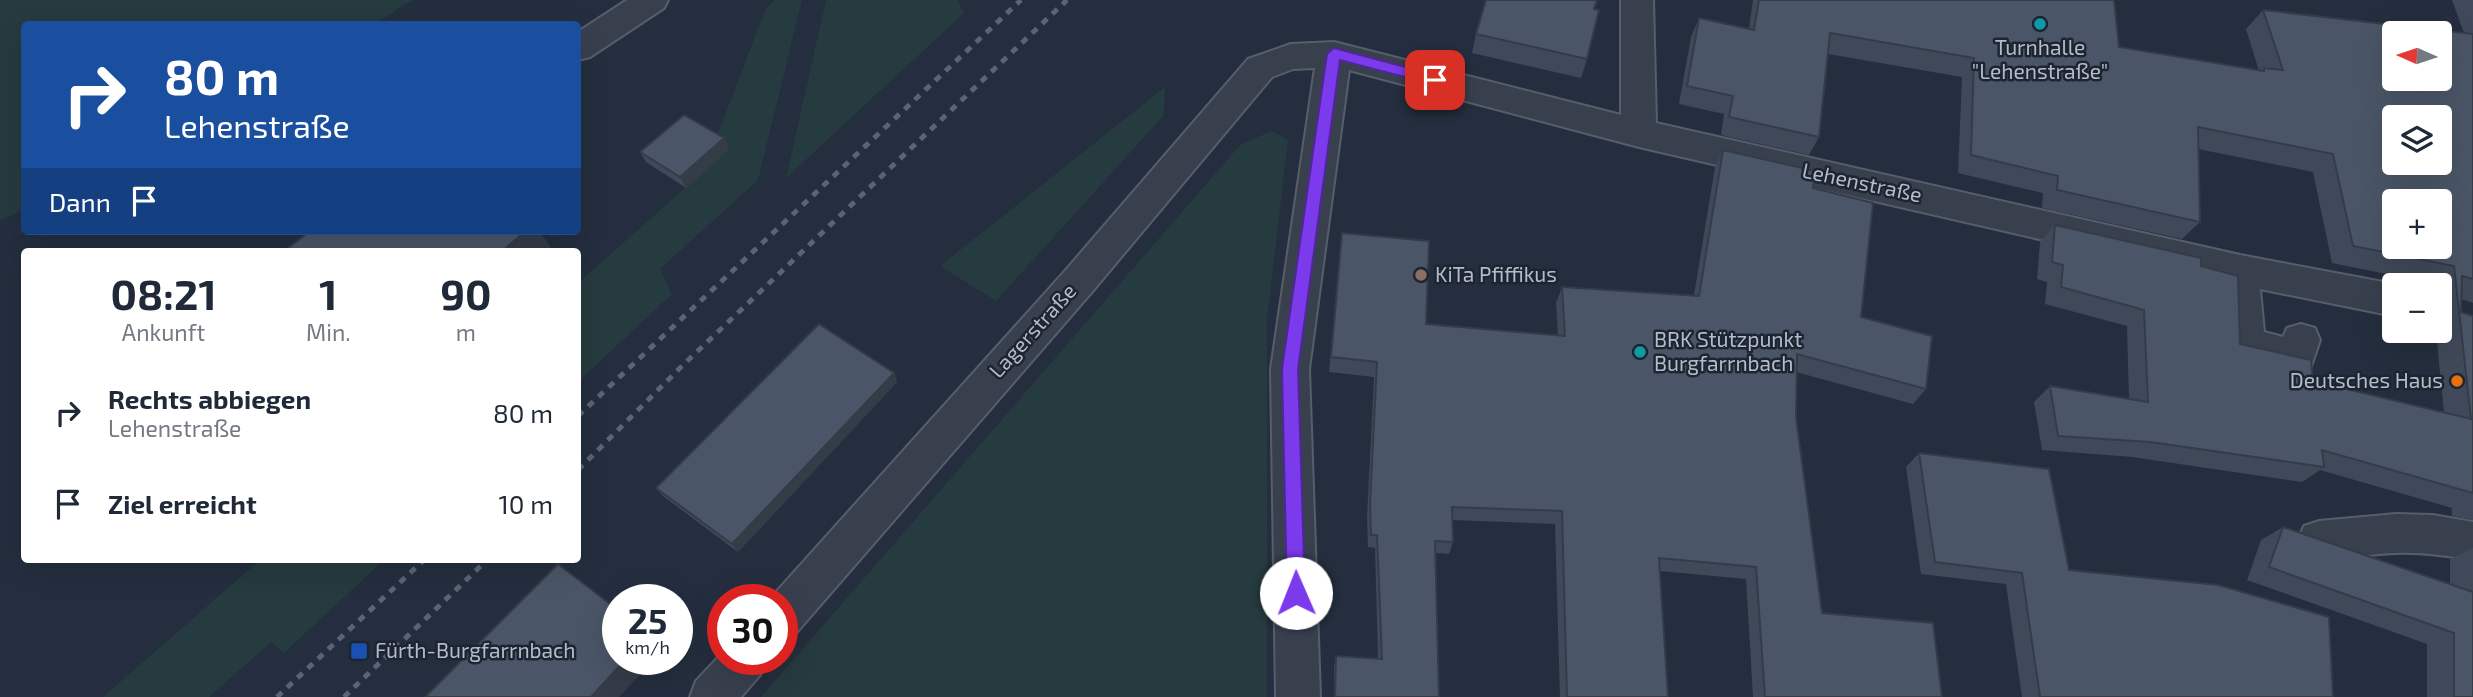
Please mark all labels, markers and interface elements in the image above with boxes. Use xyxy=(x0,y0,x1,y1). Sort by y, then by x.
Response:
marker: Turnhalle "Lehenstraße" xyxy=(2032,16,2048,32)
north arrow xyxy=(2382,21,2452,91)
map controls xyxy=(2382,21,2452,343)
place label: Turnhalle "Lehenstraße" xyxy=(1972,34,2108,83)
text: 80 m xyxy=(164,46,279,105)
icon: right xyxy=(49,49,140,140)
pin xyxy=(1405,50,1465,110)
icon: arrive xyxy=(1416,61,1454,99)
button: layers xyxy=(2382,105,2452,175)
text: Lehenstraße xyxy=(164,106,350,144)
street label: Lehenstraße xyxy=(1800,157,1924,206)
icon: arrive xyxy=(125,182,163,220)
text: Dann xyxy=(49,186,111,217)
button: + xyxy=(2382,189,2452,259)
place label: KiTa Pfiffikus xyxy=(1435,261,1557,286)
marker: KiTa Pfiffikus xyxy=(1413,267,1429,283)
text: 08:21 xyxy=(111,268,217,318)
text: 1 xyxy=(319,268,337,318)
text: 90 xyxy=(440,268,491,318)
button: − xyxy=(2382,273,2452,343)
street label: Lagerstraße xyxy=(983,278,1081,382)
text: Ankunft xyxy=(122,318,205,346)
text: Min. xyxy=(306,318,351,346)
text: m xyxy=(456,318,476,346)
place label: BRK Stützpunkt Burgfarrnbach xyxy=(1654,326,1802,375)
marker: BRK Stützpunkt Burgfarrnbach xyxy=(1632,344,1648,360)
place label: Deutsches Haus xyxy=(2290,367,2443,392)
marker: Deutsches Haus xyxy=(2449,373,2465,389)
text: Rechts abbiegen xyxy=(108,383,311,414)
icon: right xyxy=(49,394,87,432)
text: 80 m xyxy=(493,397,553,428)
text: Lehenstraße xyxy=(108,414,241,442)
icon: arrive xyxy=(49,485,87,523)
text: Ziel erreicht xyxy=(108,488,257,519)
text: 10 m xyxy=(498,488,553,519)
position arrow xyxy=(1259,556,1333,630)
speed limit sign: 30 xyxy=(707,584,798,675)
text: 25 xyxy=(628,599,667,641)
text: km/h xyxy=(625,636,670,658)
place label: Fürth-Burgfarrnbach xyxy=(375,637,576,662)
marker: Fürth-Burgfarrnbach xyxy=(349,641,369,661)

